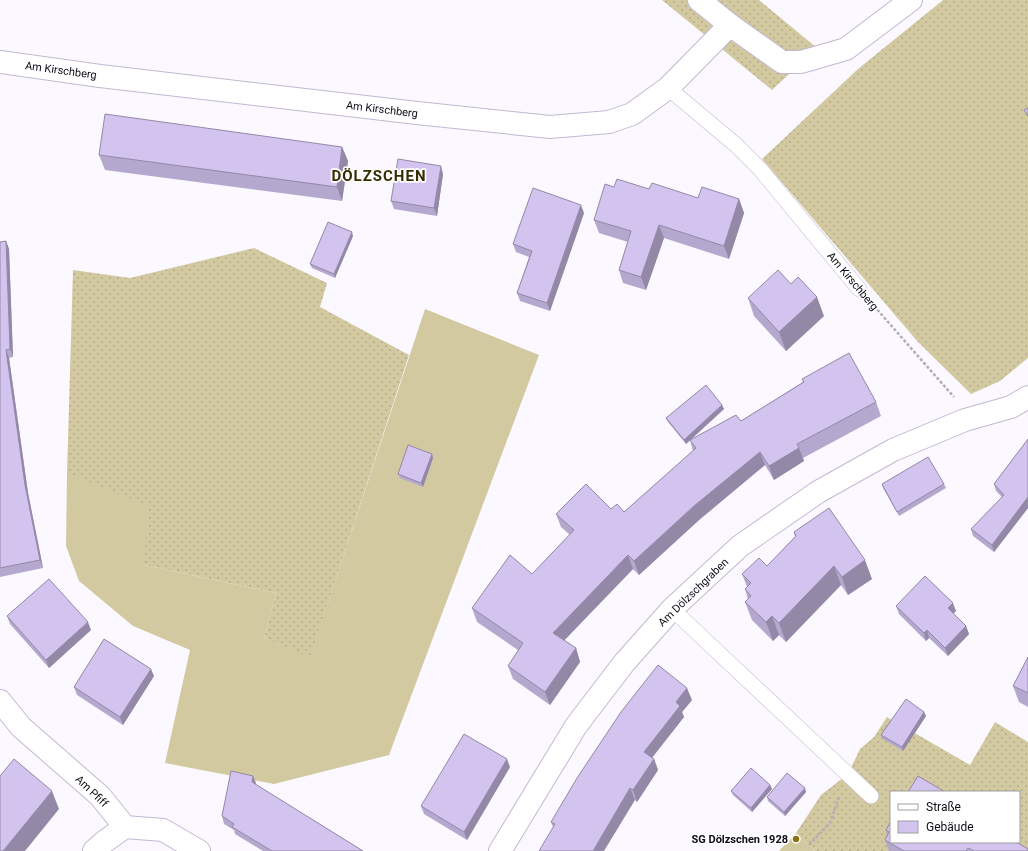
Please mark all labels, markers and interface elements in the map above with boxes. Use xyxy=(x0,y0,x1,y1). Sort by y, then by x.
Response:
street label: Am Kirschberg xyxy=(24,59,98,82)
street label: Am Kirschberg xyxy=(345,99,419,120)
district label: DÖLZSCHEN xyxy=(332,167,426,185)
street label: Am Kirschberg xyxy=(824,249,881,313)
street label: Am Dölzschgraben xyxy=(656,556,731,629)
street label: Am Pfiff xyxy=(73,773,111,810)
legend xyxy=(890,791,1020,843)
text: Straße xyxy=(926,800,961,814)
text: Gebäude xyxy=(926,820,974,834)
place label: SG Dölzschen 1928 xyxy=(692,833,788,846)
marker: SG Dölzschen 1928 xyxy=(791,834,801,844)

